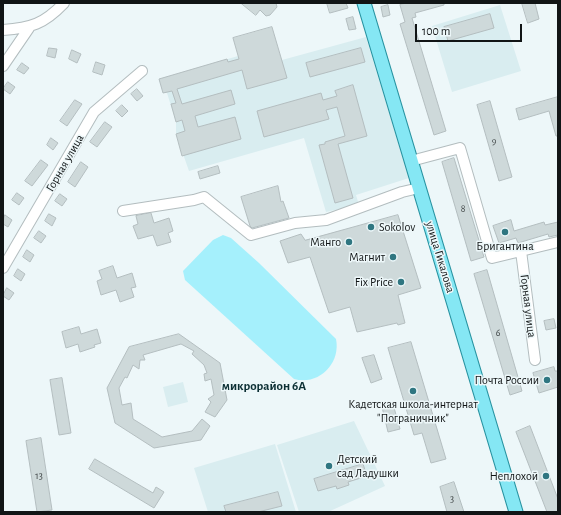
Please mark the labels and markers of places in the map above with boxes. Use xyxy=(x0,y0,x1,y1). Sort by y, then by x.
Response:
place label: Sokolov xyxy=(379,220,415,234)
marker: Sokolov xyxy=(366,222,376,232)
marker: Бригантина xyxy=(500,227,510,237)
place label: Манго xyxy=(310,235,341,249)
marker: Манго xyxy=(344,237,354,247)
place label: Бригантина xyxy=(476,239,534,253)
place label: Магнит xyxy=(349,250,385,264)
marker: Магнит xyxy=(388,252,398,262)
place label: Fix Price xyxy=(355,275,393,289)
marker: Fix Price xyxy=(396,277,406,287)
place label: Почта России xyxy=(474,373,539,387)
marker: Почта России xyxy=(542,375,552,385)
marker: Кадетская школа-интернат "Пограничник" xyxy=(408,386,418,396)
place label: Кадетская школа-интернат "Пограничник" xyxy=(348,397,478,425)
place label: Детский сад Ладушки xyxy=(337,452,399,480)
marker: Детский сад Ладушки xyxy=(324,461,334,471)
place label: Неплохой xyxy=(490,469,538,483)
marker: Неплохой xyxy=(541,471,551,481)

